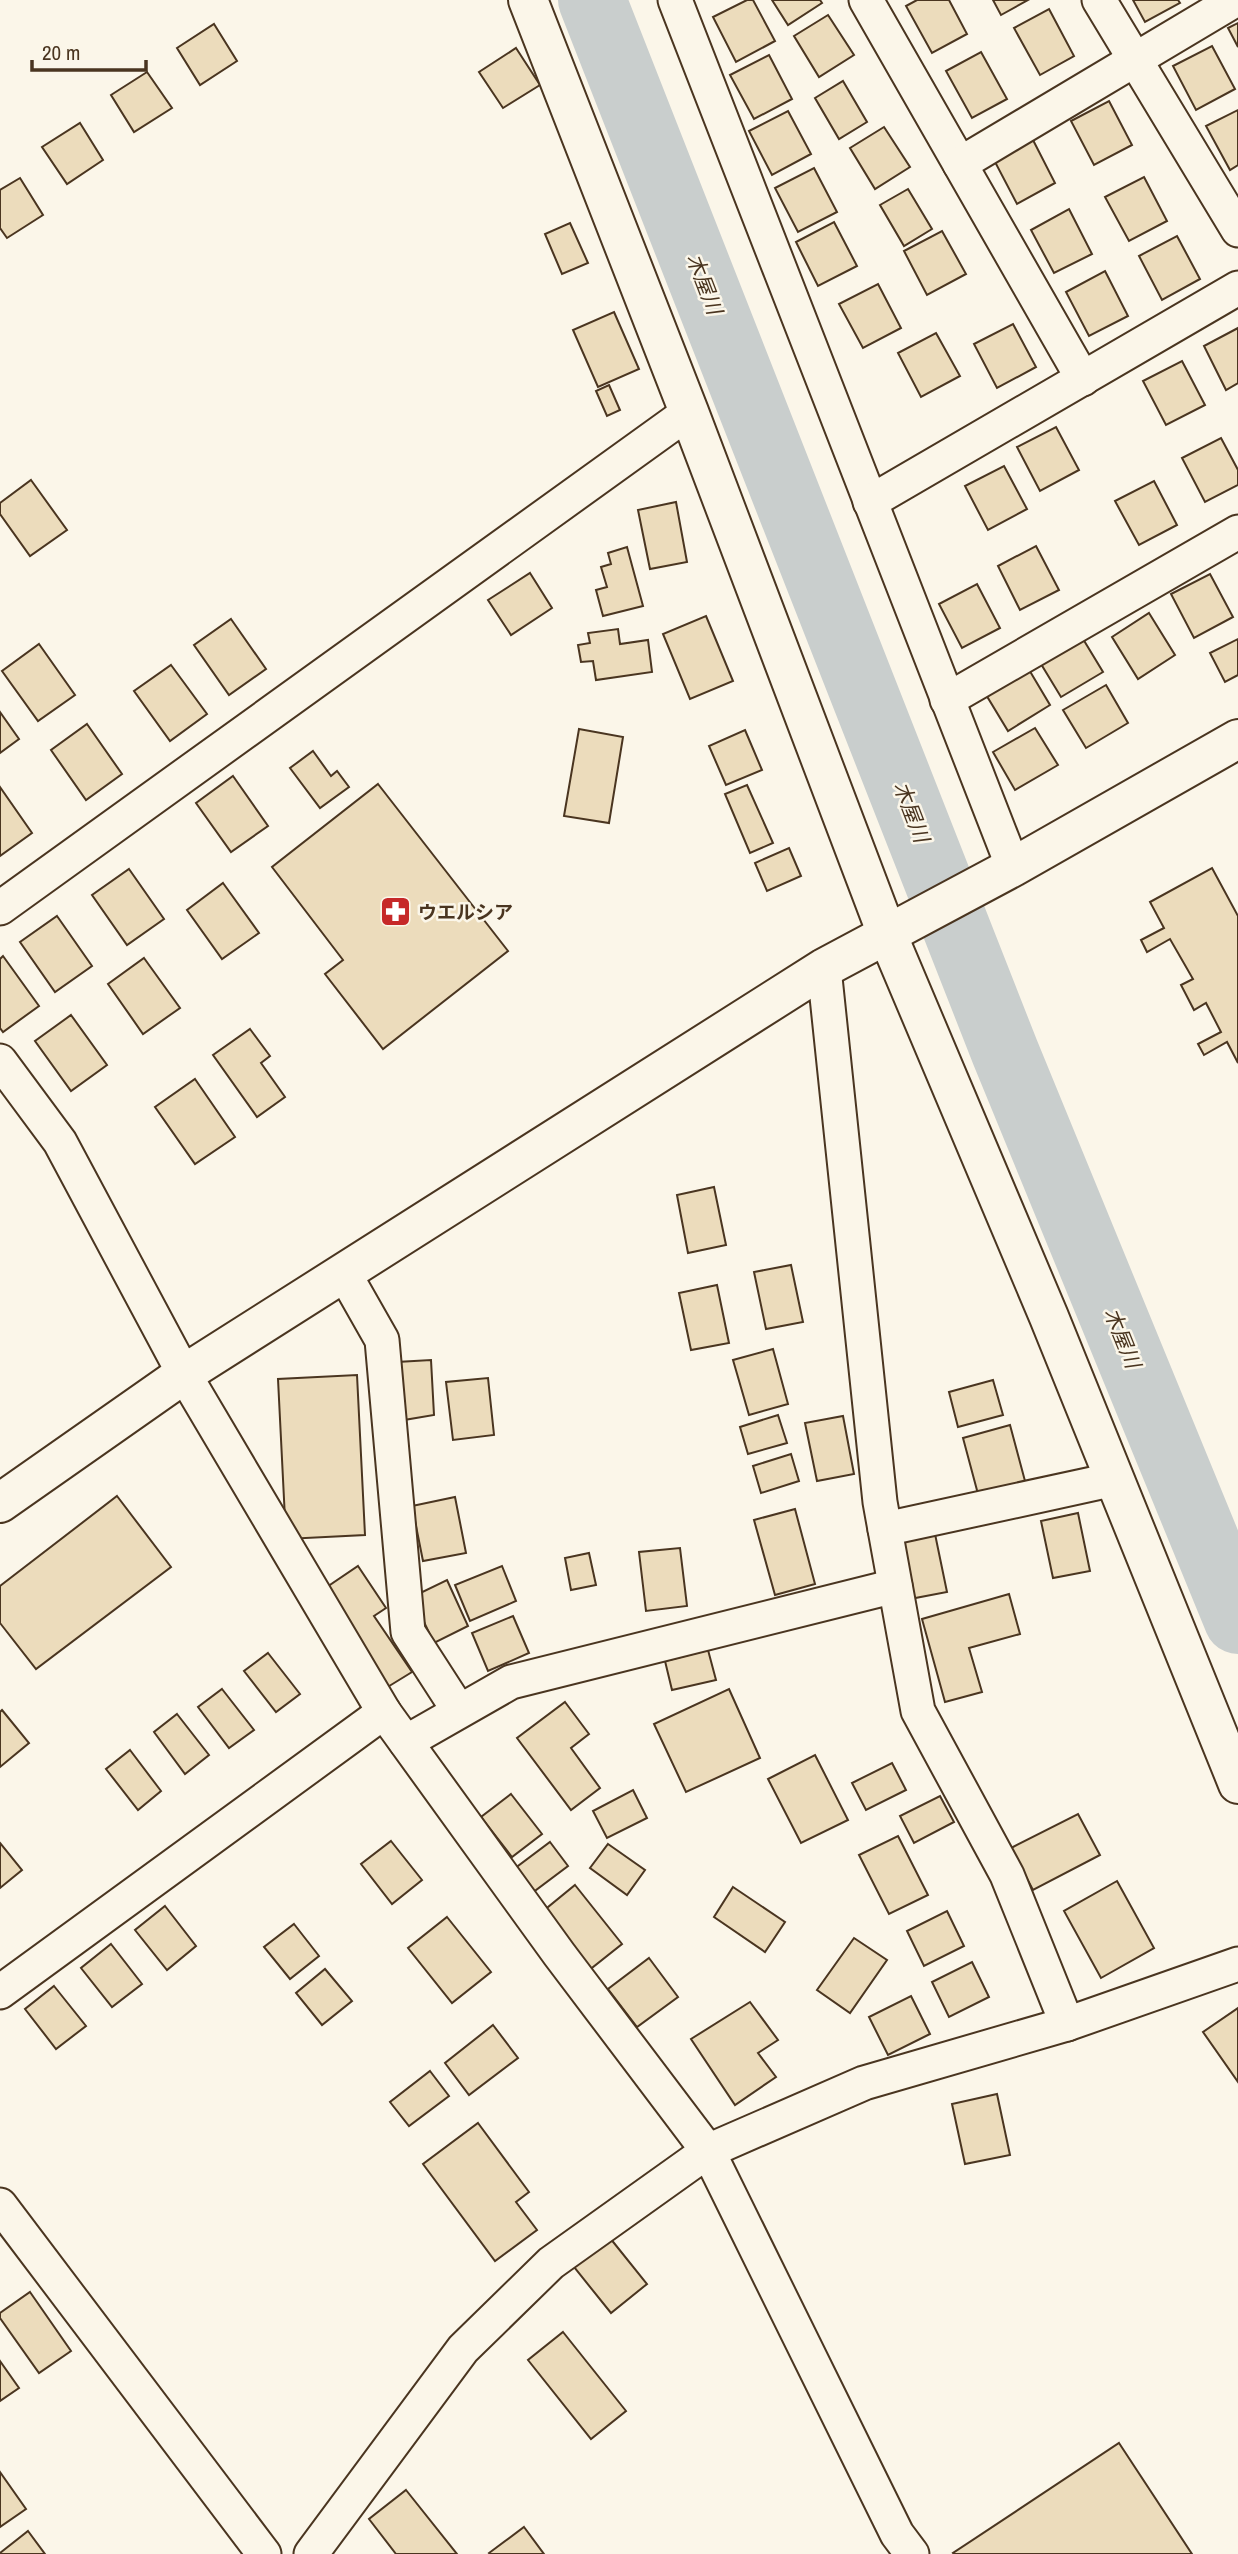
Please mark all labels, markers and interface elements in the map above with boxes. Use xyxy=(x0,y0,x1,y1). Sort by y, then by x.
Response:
scale bar xyxy=(32,28,145,72)
text: 20 m xyxy=(42,38,80,67)
water label: 木屋川 xyxy=(680,249,730,320)
water label: 木屋川 xyxy=(887,777,937,848)
pharmacy icon: ウエルシア xyxy=(378,895,412,929)
place label: ウエルシア xyxy=(418,899,513,925)
water label: 木屋川 xyxy=(1097,1303,1148,1374)

